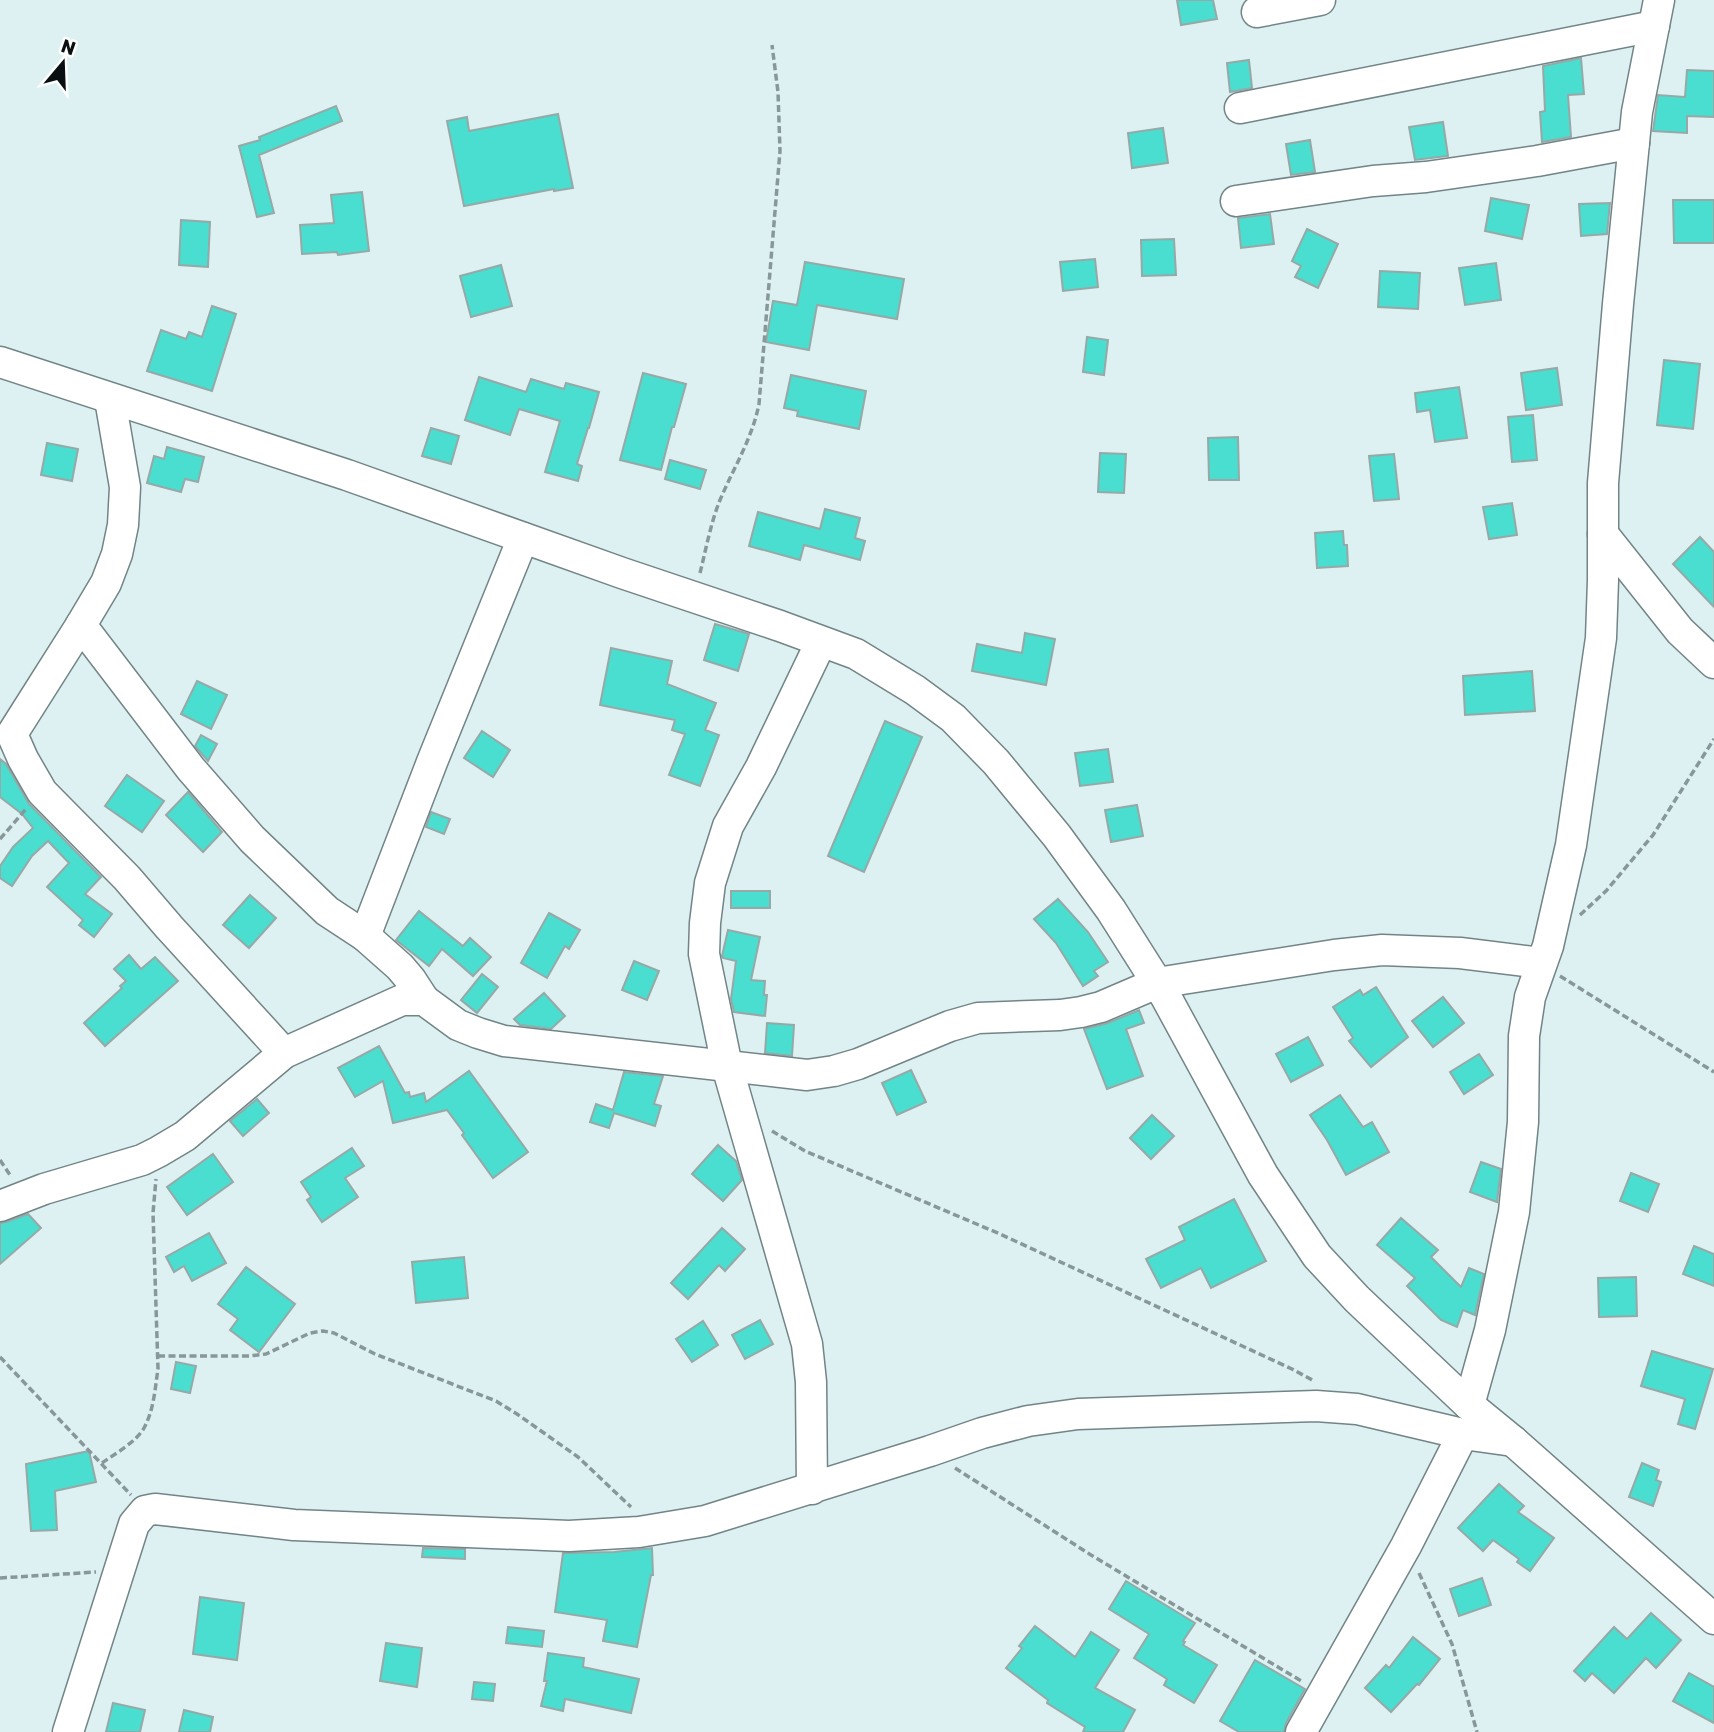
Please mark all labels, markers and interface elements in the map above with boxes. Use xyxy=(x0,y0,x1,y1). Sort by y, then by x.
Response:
north arrow xyxy=(28,28,98,98)
text: N xyxy=(58,34,79,60)

